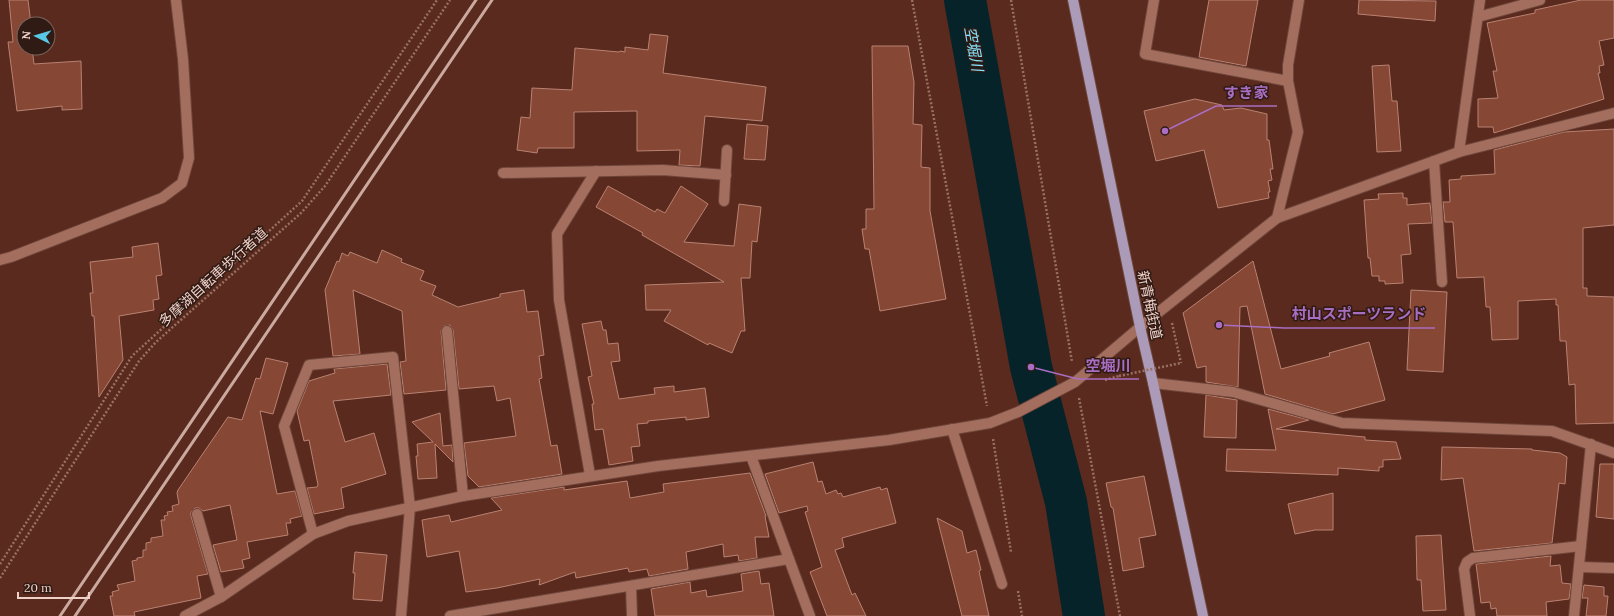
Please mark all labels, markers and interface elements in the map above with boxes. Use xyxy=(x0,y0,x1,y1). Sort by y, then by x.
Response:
north arrow xyxy=(16,16,56,56)
water label: 空堀川 xyxy=(961,25,988,75)
text: N xyxy=(19,30,33,40)
callout: すき家 xyxy=(1216,79,1277,106)
text: すき家 xyxy=(1223,83,1269,102)
street label: 多摩湖自転車歩行者道 xyxy=(155,223,271,331)
street label: 新青梅街道 xyxy=(1134,269,1166,341)
callout: 村山スポーツランド xyxy=(1284,301,1435,328)
text: 村山スポーツランド xyxy=(1292,304,1426,323)
callout: 空堀川 xyxy=(1078,352,1139,379)
text: 空堀川 xyxy=(1085,356,1131,375)
scale bar xyxy=(18,574,89,600)
text: 20 m xyxy=(24,580,52,595)

